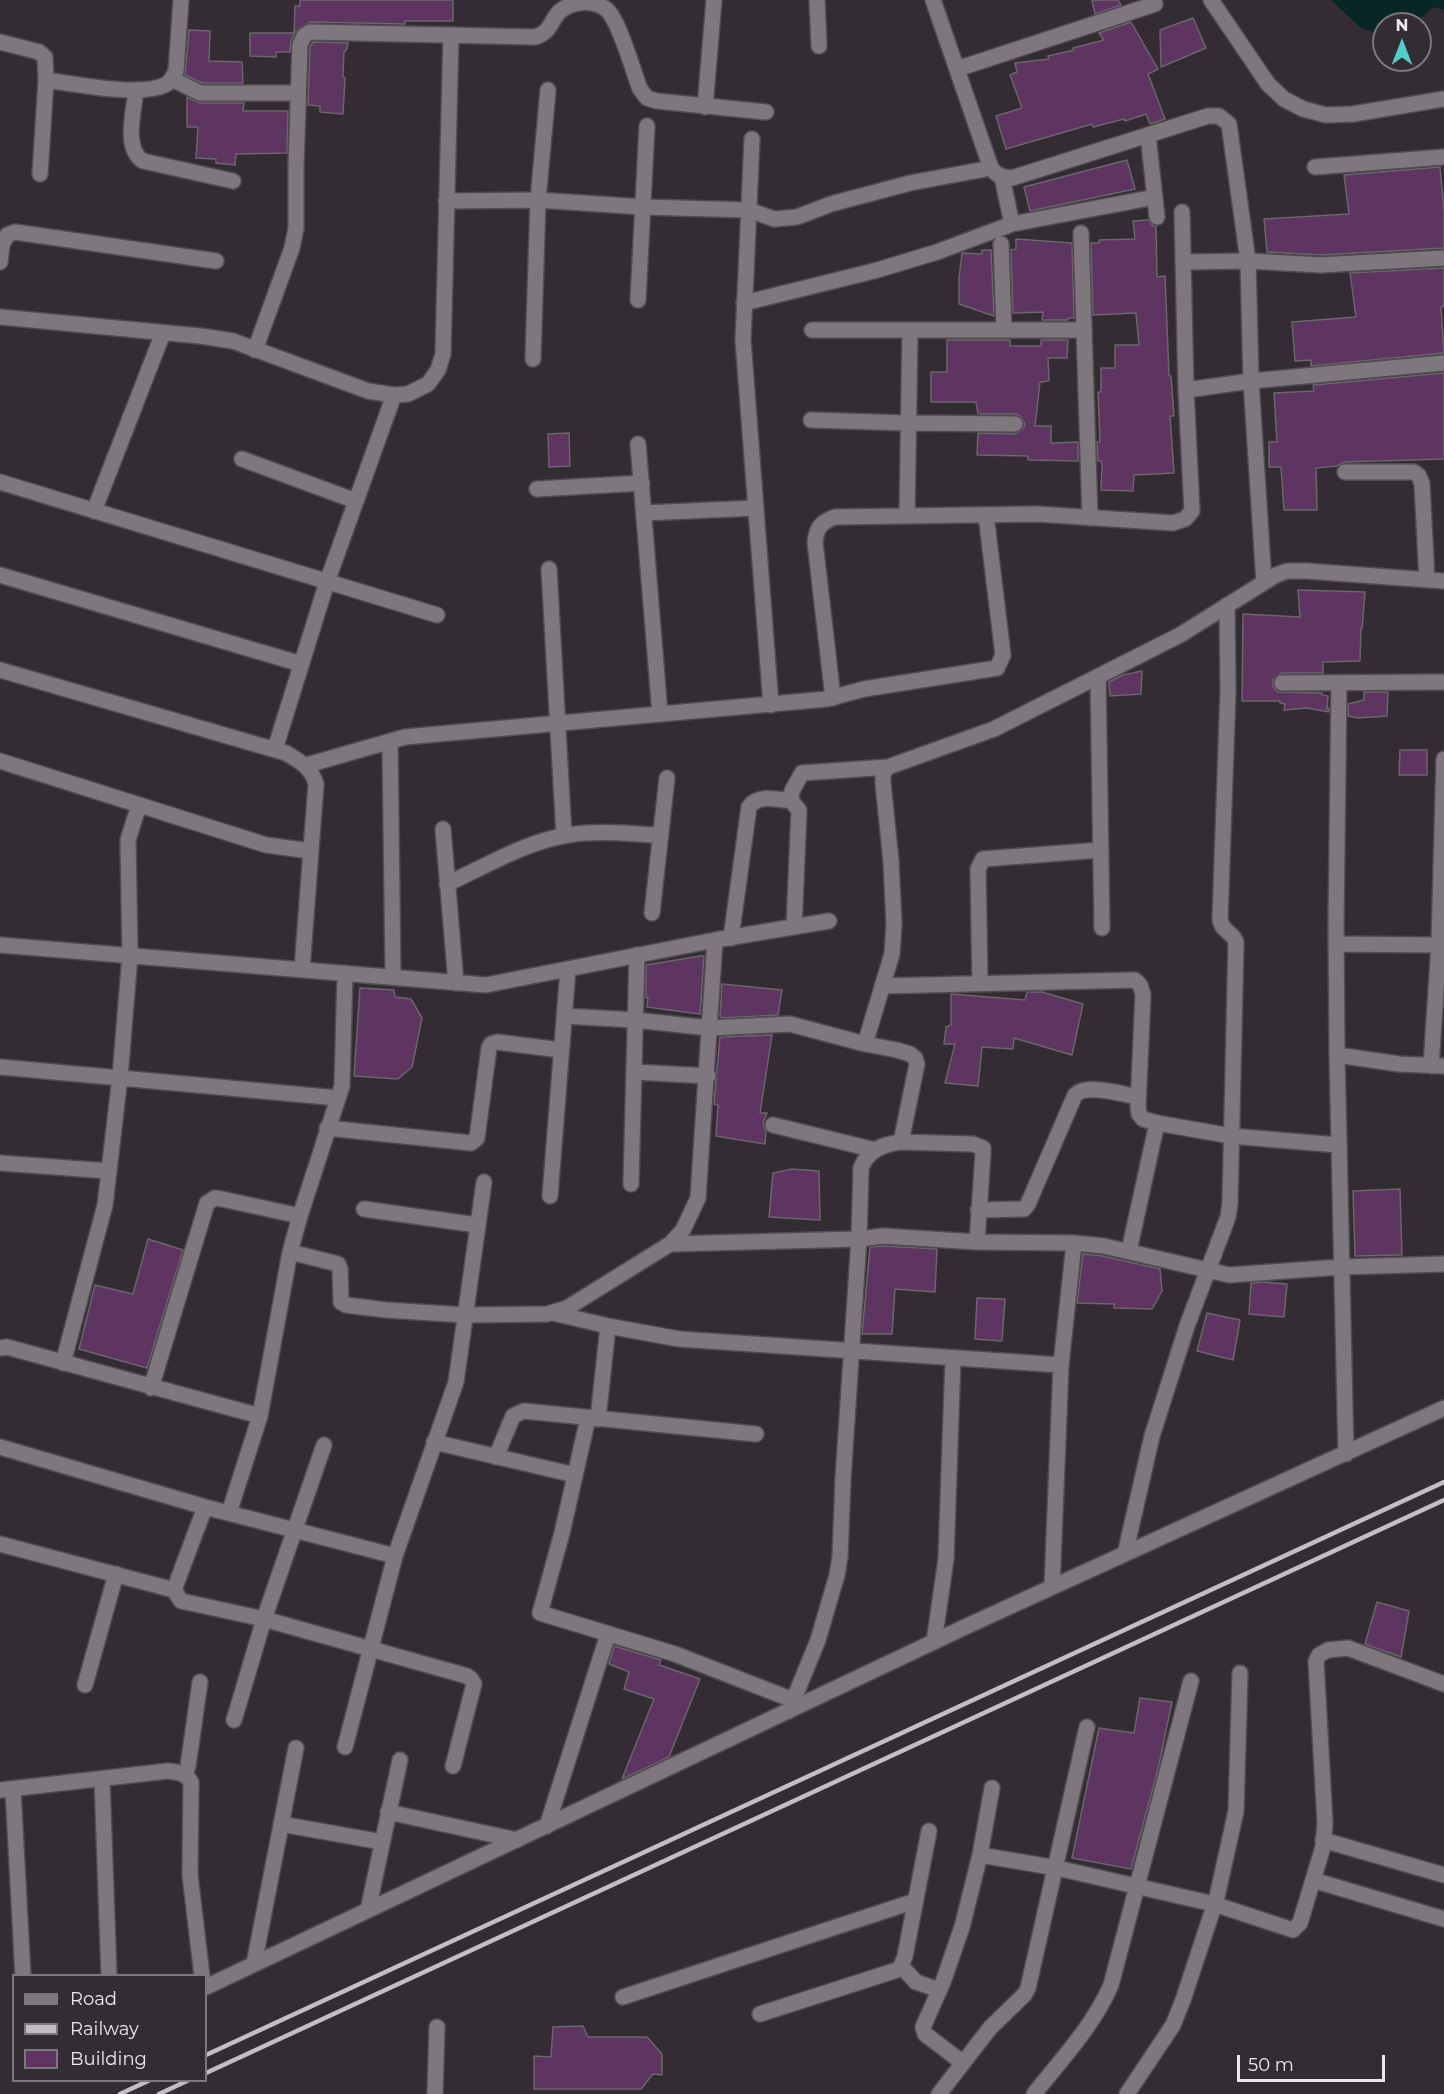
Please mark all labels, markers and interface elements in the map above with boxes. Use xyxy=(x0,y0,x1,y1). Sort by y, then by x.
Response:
north arrow xyxy=(1372,12,1432,72)
text: N xyxy=(1396,16,1408,35)
legend xyxy=(12,1974,207,2082)
text: Road xyxy=(70,1988,117,2010)
text: Railway xyxy=(70,2018,139,2040)
scale bar xyxy=(1240,2043,1388,2081)
text: Building xyxy=(70,2048,147,2070)
text: 50 m xyxy=(1248,2054,1294,2076)

